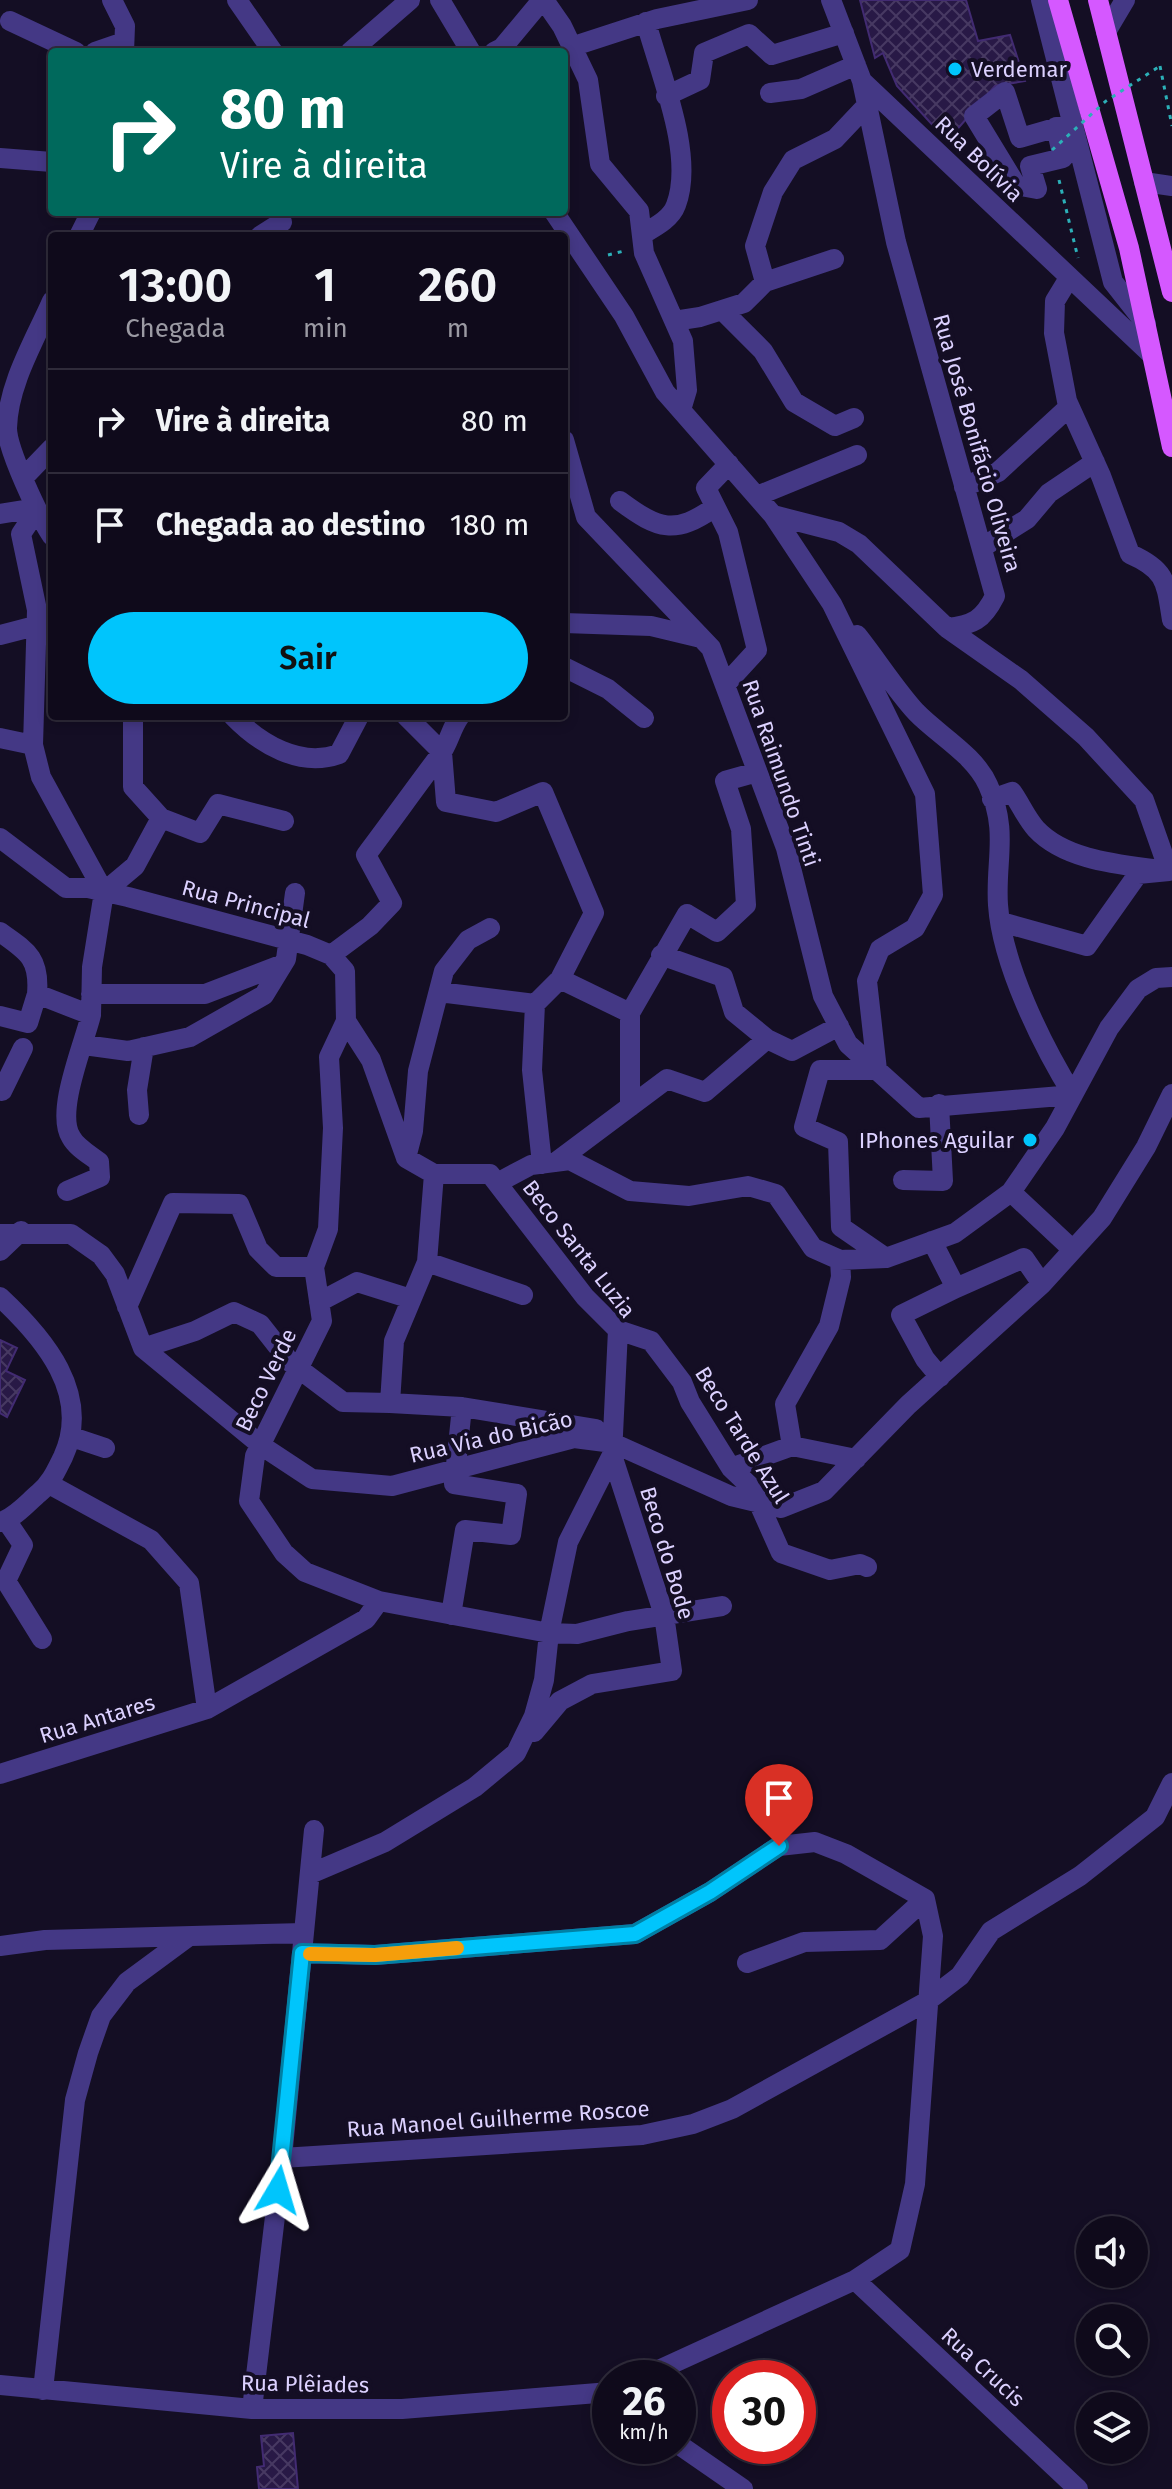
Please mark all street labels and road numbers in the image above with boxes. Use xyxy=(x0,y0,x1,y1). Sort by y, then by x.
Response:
street label: Rua Bolívia xyxy=(929,110,1029,208)
street label: Rua José Bonifácio Oliveira xyxy=(927,311,1027,575)
street label: Rua Raimundo Tinti xyxy=(736,676,826,870)
street label: Rua Principal xyxy=(179,874,313,934)
street label: Beco Santa Luzia xyxy=(517,1175,641,1323)
street label: Beco Verde xyxy=(230,1324,302,1436)
street label: Beco Tarde Azul xyxy=(689,1362,795,1508)
street label: Rua Via do Bicão xyxy=(407,1405,575,1469)
street label: Beco do Bode xyxy=(634,1483,700,1623)
street label: Rua Antares xyxy=(36,1689,158,1749)
street label: Rua Manoel Guilherme Roscoe xyxy=(346,2095,650,2143)
street label: Rua Crucis xyxy=(936,2322,1030,2412)
street label: Rua Plêiades xyxy=(241,2369,369,2399)

